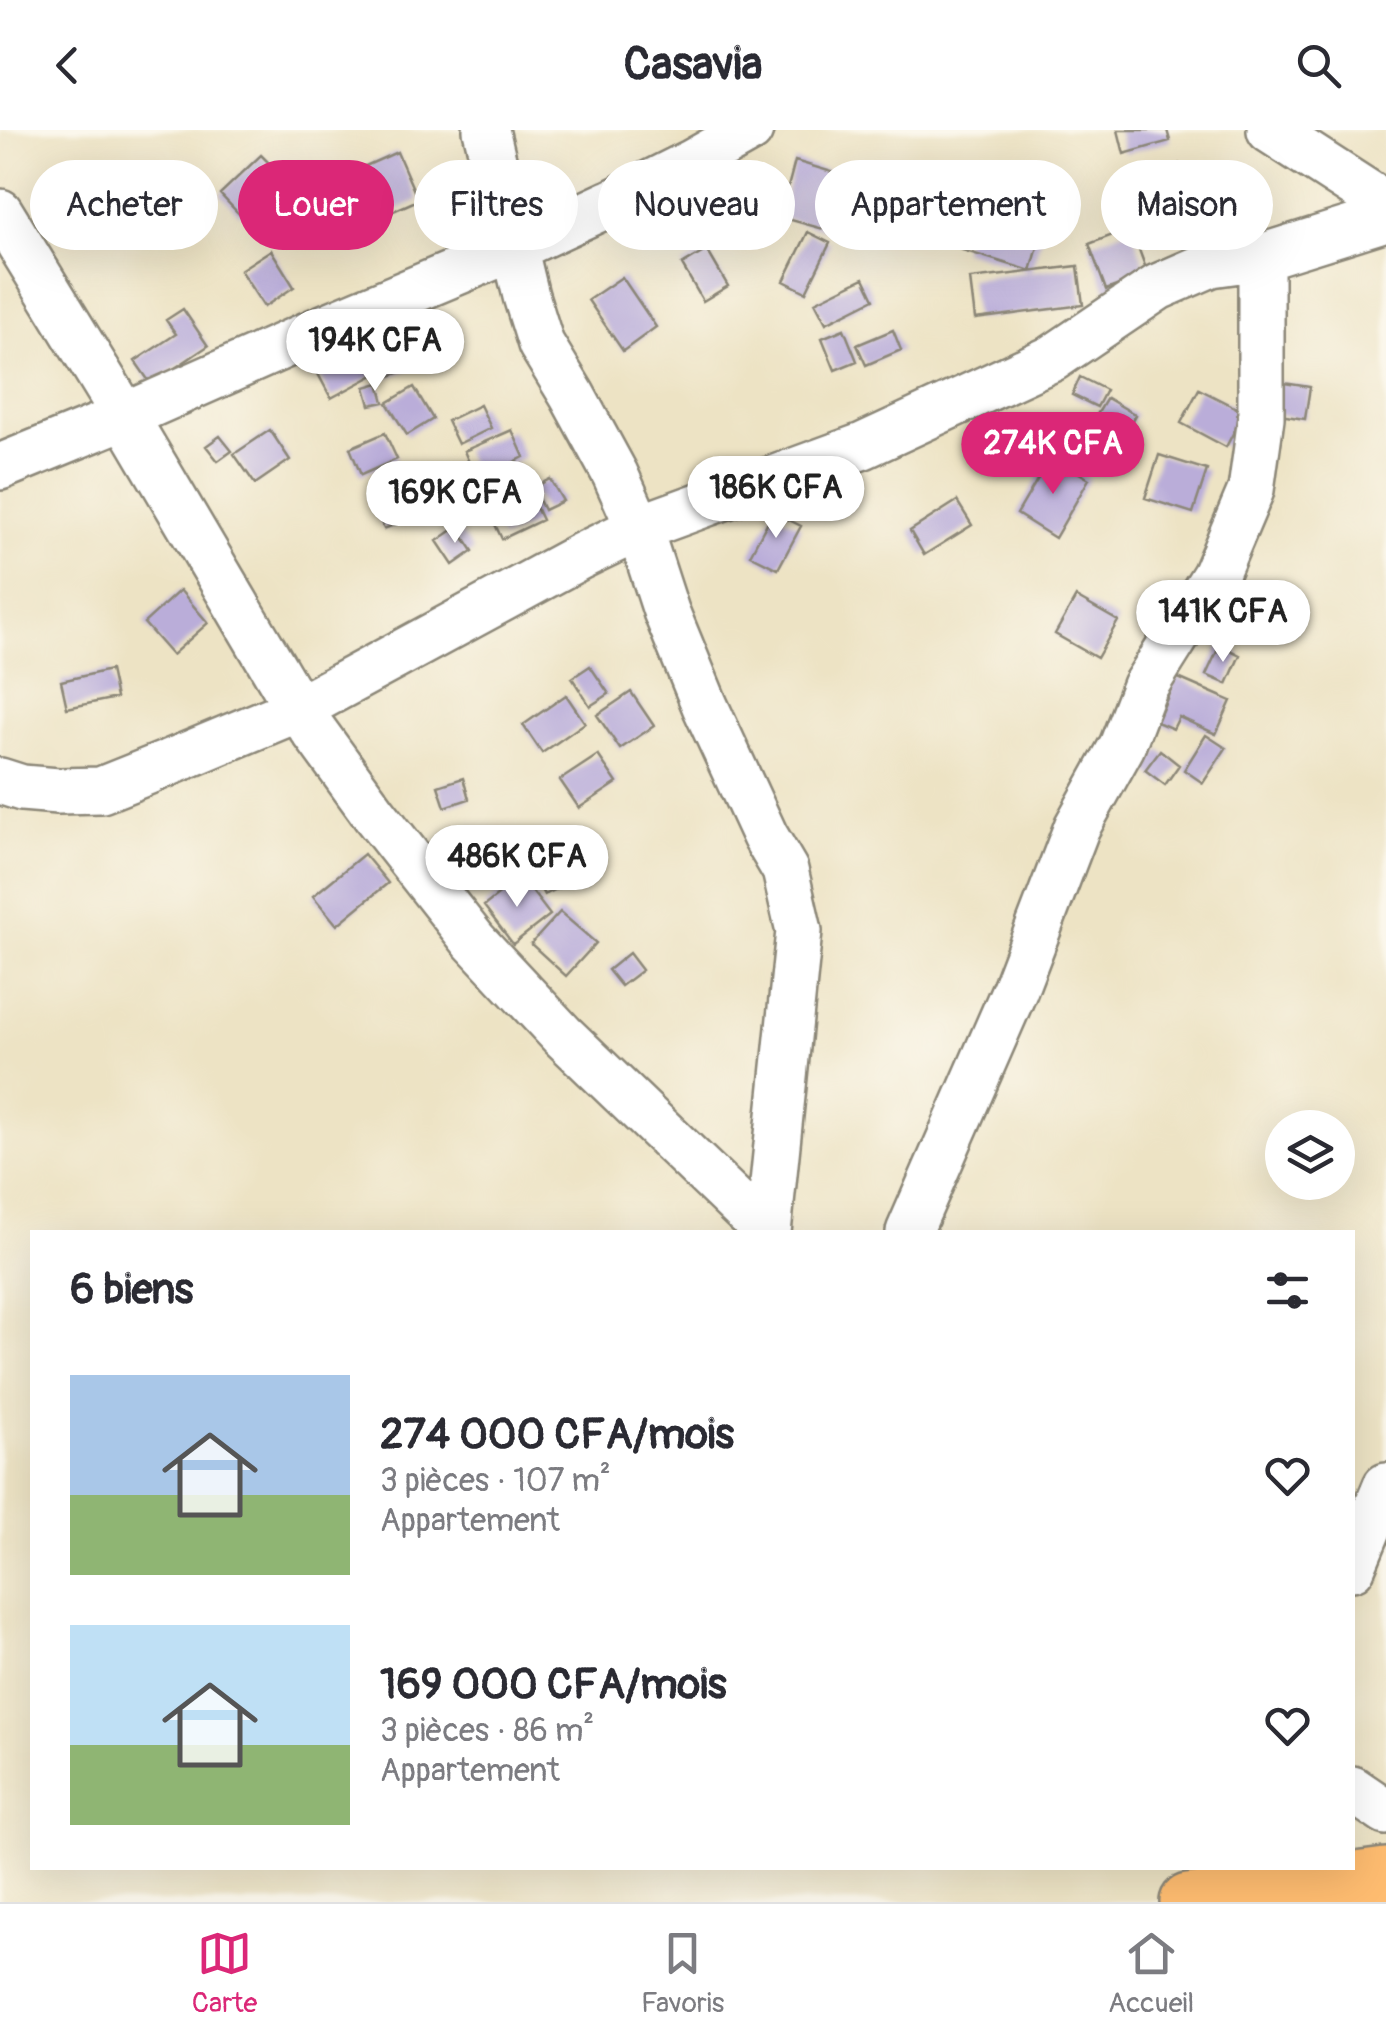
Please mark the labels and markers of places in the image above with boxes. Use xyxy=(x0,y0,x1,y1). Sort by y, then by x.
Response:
pin: 194K CFA xyxy=(272,309,478,394)
pin: 274K CFA xyxy=(950,412,1156,497)
pin: 186K CFA xyxy=(673,456,879,541)
pin: 169K CFA xyxy=(352,461,558,546)
pin: 141K CFA xyxy=(1120,580,1326,665)
pin: 486K CFA xyxy=(414,825,620,910)

